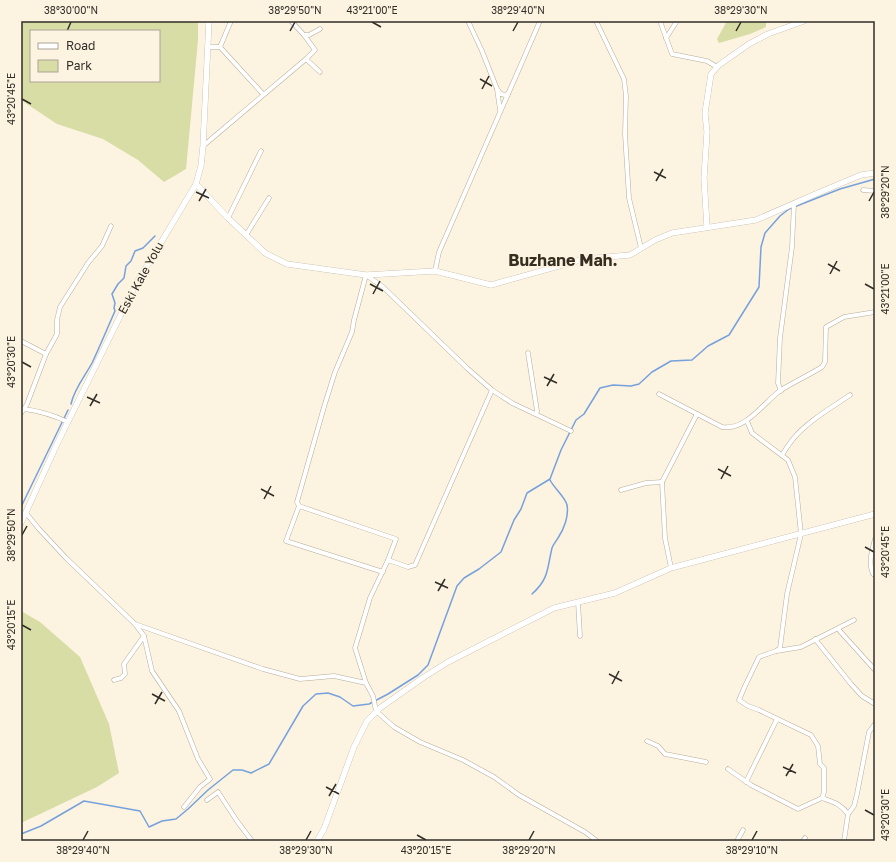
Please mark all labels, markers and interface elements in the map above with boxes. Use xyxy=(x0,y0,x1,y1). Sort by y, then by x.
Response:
text: 38°30'00"N xyxy=(44,4,98,16)
text: 38°29'50"N xyxy=(268,4,322,16)
text: 43°21'00"E xyxy=(346,4,398,16)
text: 38°29'40"N xyxy=(491,4,545,16)
text: 38°29'30"N xyxy=(714,4,768,16)
legend xyxy=(30,30,160,82)
text: Road xyxy=(66,38,95,53)
text: Park xyxy=(66,58,92,73)
text: 43°20'45"E xyxy=(5,73,17,125)
text: 38°29'20"N xyxy=(879,165,891,219)
street label: Eski Kale Yolu xyxy=(115,239,167,317)
district label: Buzhane Mah. xyxy=(508,250,618,270)
text: 43°21'00"E xyxy=(879,263,891,315)
text: 43°20'30"E xyxy=(5,336,17,388)
text: 38°29'50"N xyxy=(5,508,17,562)
text: 43°20'45"E xyxy=(879,526,891,578)
text: 43°20'15"E xyxy=(5,600,17,650)
text: 43°20'30"E xyxy=(879,789,891,841)
text: 38°29'40"N xyxy=(56,844,110,856)
text: 38°29'30"N xyxy=(279,844,333,856)
text: 43°20'15"E xyxy=(401,844,451,856)
text: 38°29'20"N xyxy=(502,844,556,856)
text: 38°29'10"N xyxy=(726,844,778,856)

